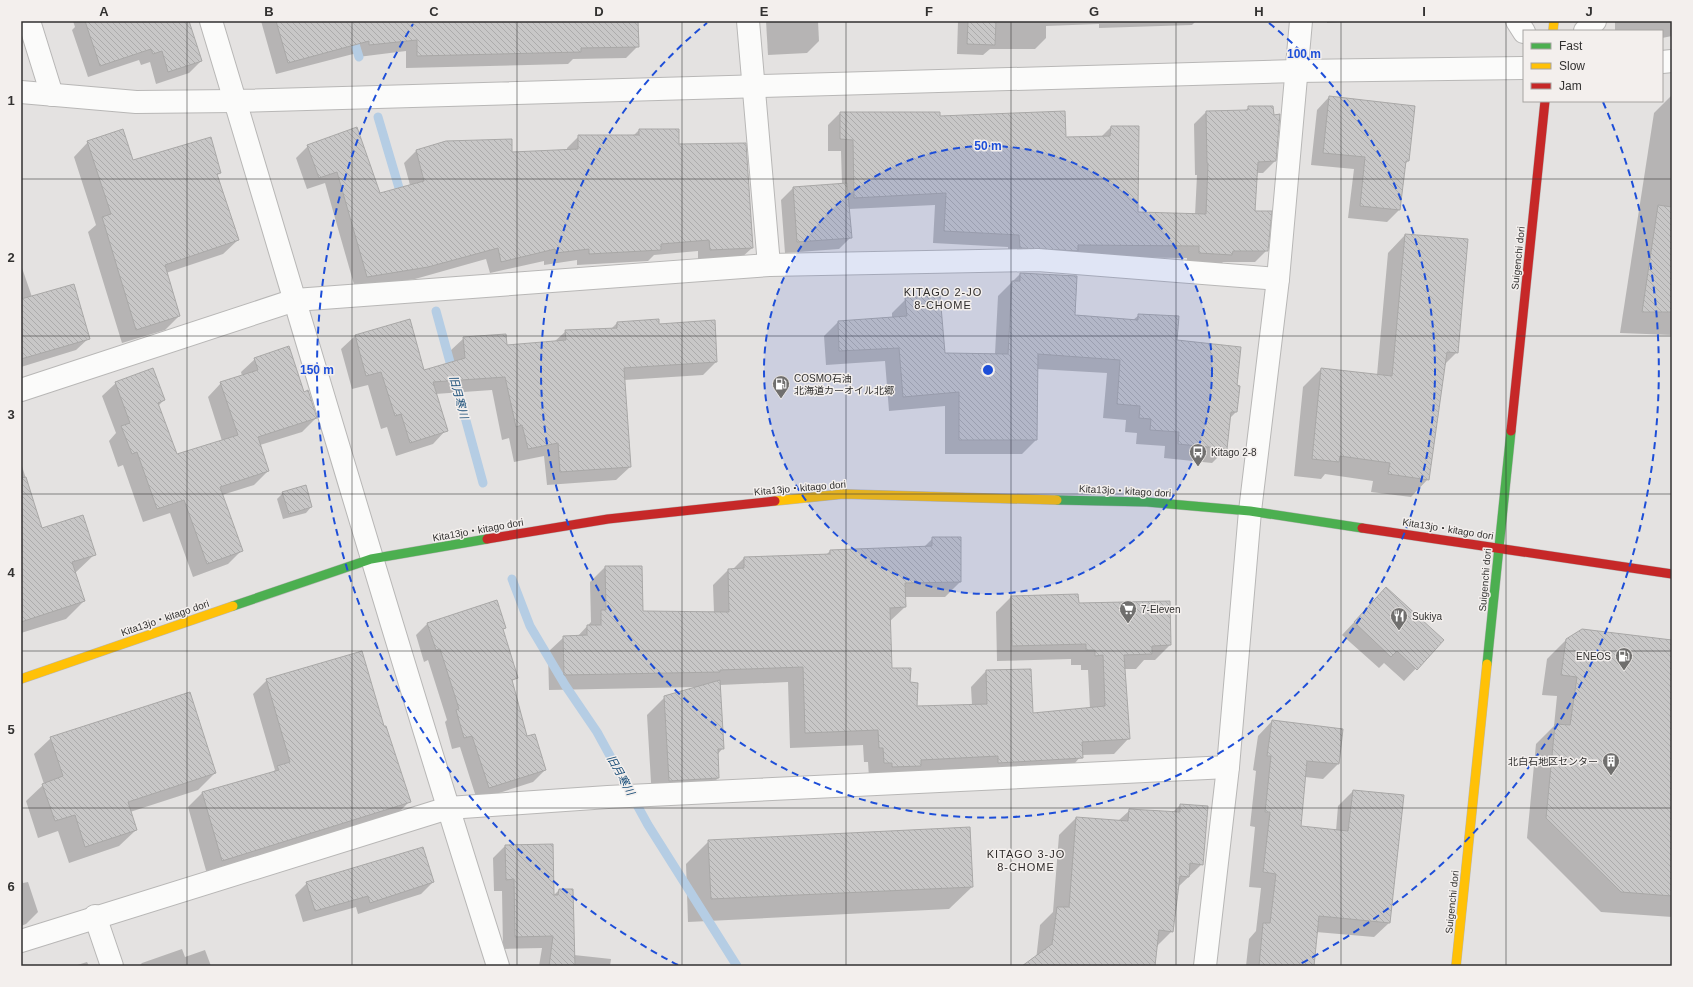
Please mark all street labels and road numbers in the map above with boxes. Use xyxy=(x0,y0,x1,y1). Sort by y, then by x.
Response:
street label: Suigenchi dori xyxy=(1509,226,1527,290)
street label: Kita13jo・kitago dori xyxy=(754,478,846,498)
street label: Kita13jo・kitago dori xyxy=(1079,483,1171,499)
street label: Kita13jo・kitago dori xyxy=(1402,516,1494,542)
street label: Kita13jo・kitago dori xyxy=(432,517,524,543)
street label: Suigenchi dori xyxy=(1477,548,1493,612)
street label: Kita13jo・kitago dori xyxy=(120,598,210,638)
street label: Suigenchi dori xyxy=(1443,870,1461,934)

